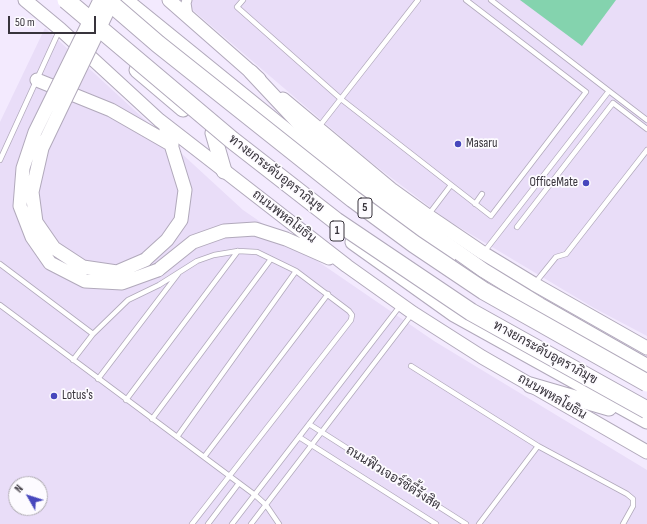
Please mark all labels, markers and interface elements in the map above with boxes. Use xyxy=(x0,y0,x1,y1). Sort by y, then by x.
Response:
scale bar xyxy=(10,8,98,34)
text: 50 m xyxy=(15,15,35,30)
street label: ทางยกระดับอุตราภิมุข xyxy=(225,132,327,216)
place label: Masaru xyxy=(466,136,498,152)
marker: Masaru xyxy=(453,139,463,149)
place label: OfficeMate xyxy=(530,175,578,191)
marker: OfficeMate xyxy=(581,178,591,188)
street label: ถนนพหลโยธิน xyxy=(249,187,319,247)
road number: 5 xyxy=(358,198,372,218)
road number: 1 xyxy=(330,221,344,241)
street label: ทางยกระดับอุตราภิมุข xyxy=(490,318,600,388)
street label: ถนนพหลโยธิน xyxy=(515,371,589,423)
place label: Lotus's xyxy=(62,388,93,404)
marker: Lotus's xyxy=(49,391,59,401)
street label: ถนนฟิวเจอร์ซิตี้รังสิต xyxy=(343,443,443,513)
north arrow xyxy=(8,476,48,516)
text: N xyxy=(12,482,26,495)

